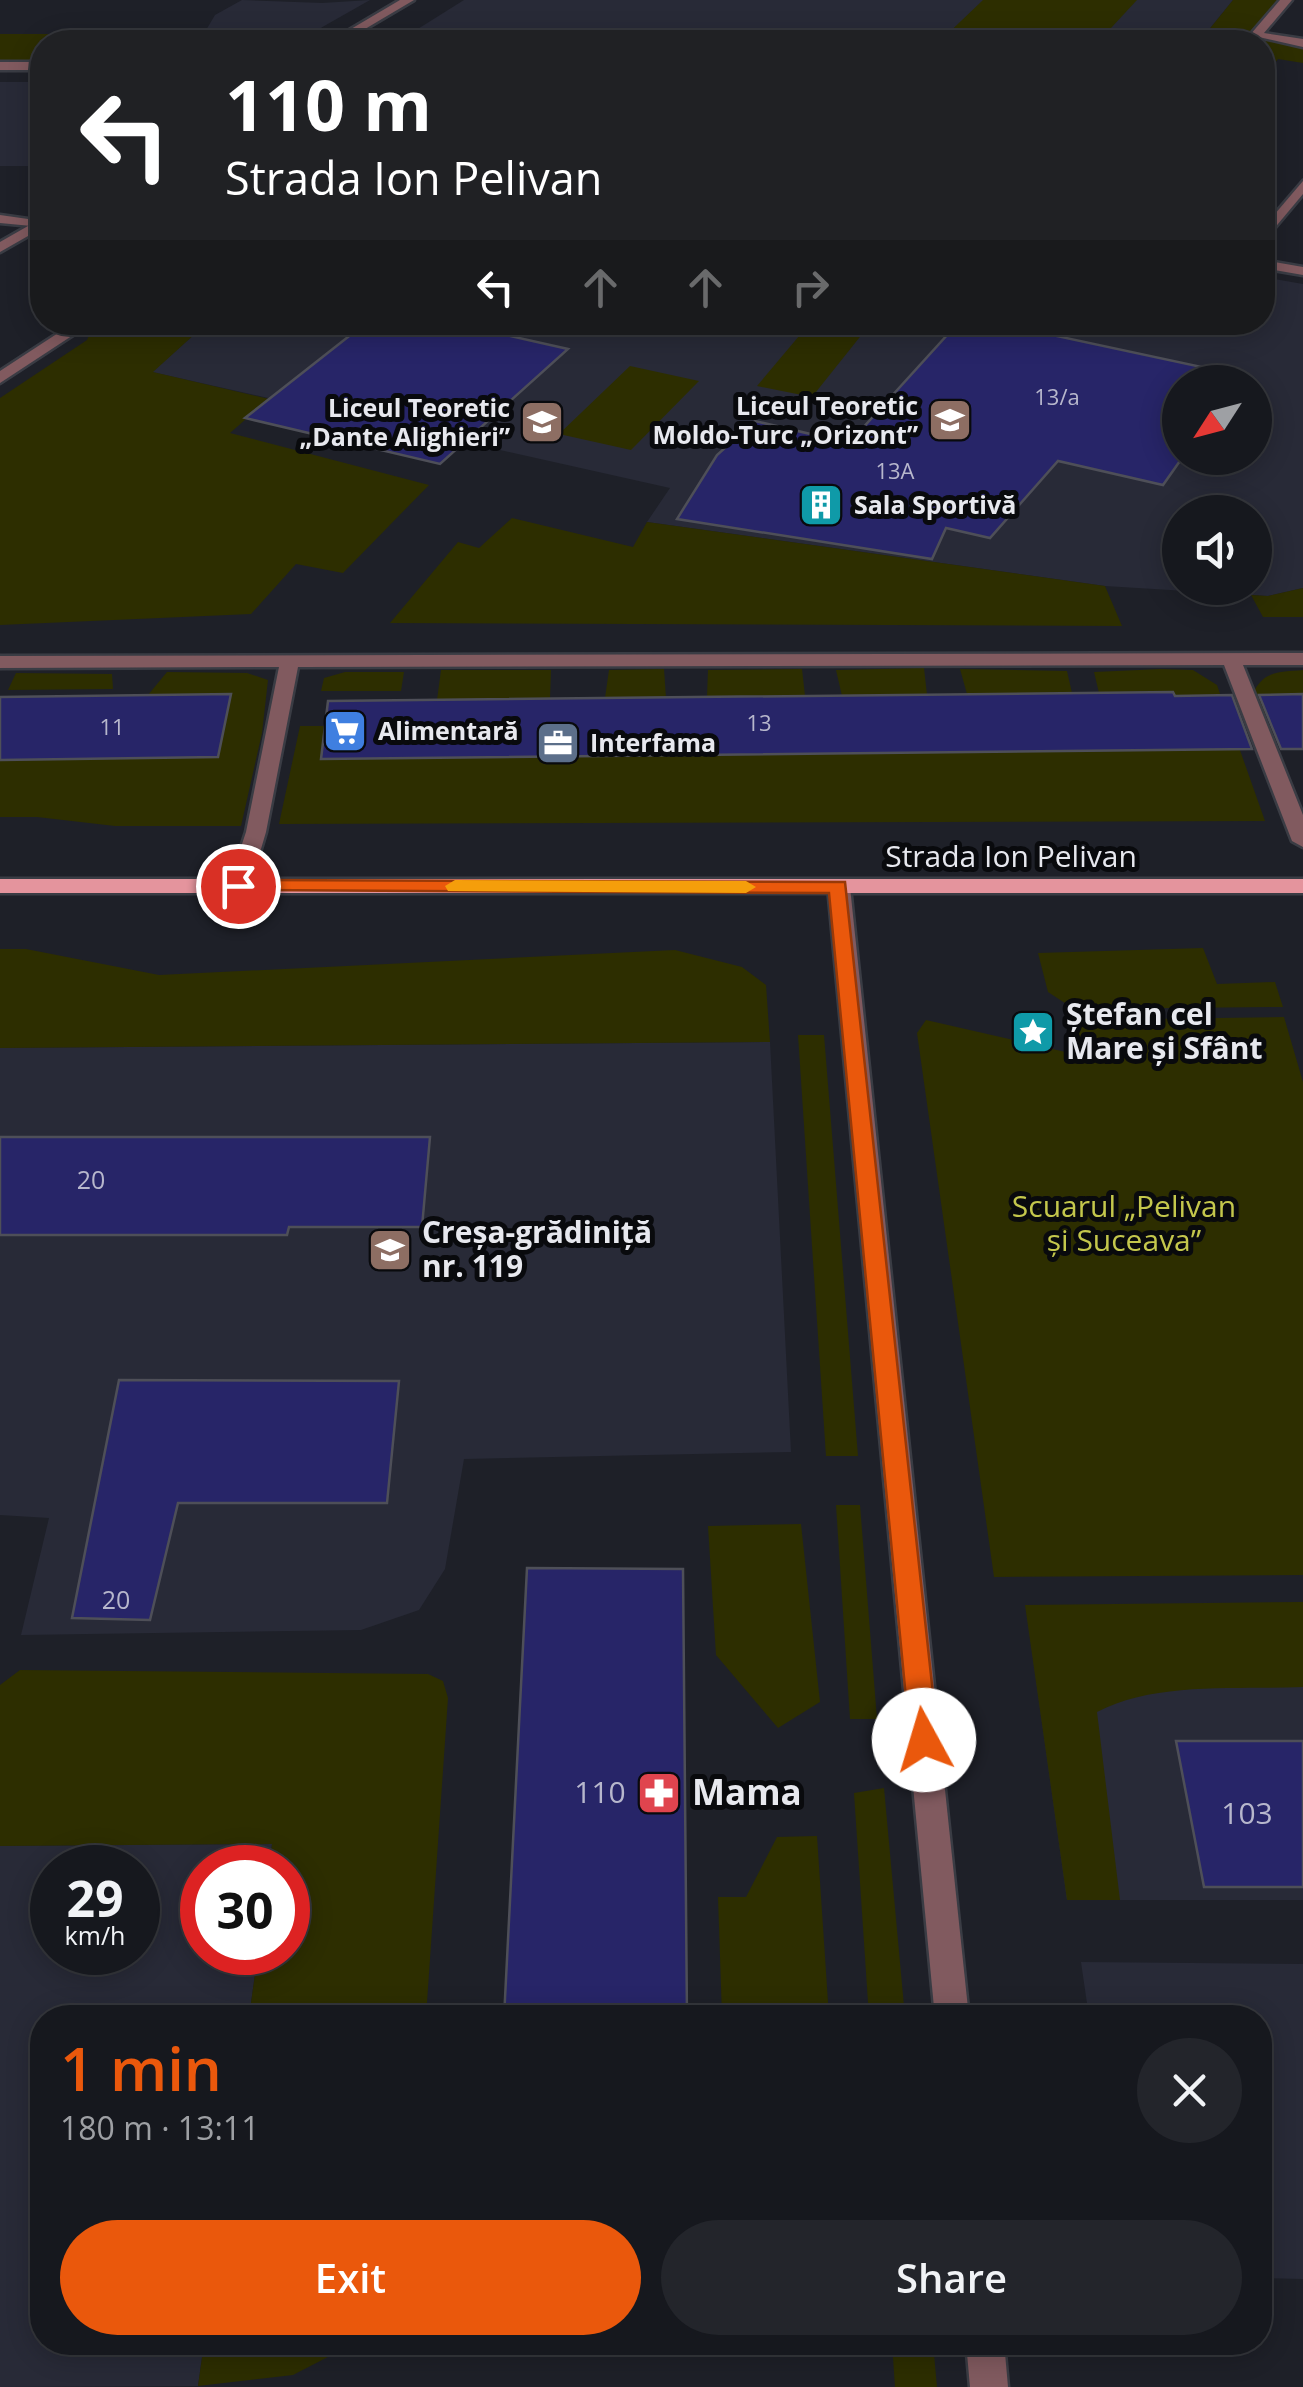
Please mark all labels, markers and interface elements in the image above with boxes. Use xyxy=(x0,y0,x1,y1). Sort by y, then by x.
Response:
text: 110 m xyxy=(225,56,432,152)
icon: left xyxy=(60,70,190,200)
text: Strada Ion Pelivan xyxy=(225,147,602,208)
icon: left xyxy=(468,260,523,315)
icon: ahead xyxy=(573,260,628,315)
icon: ahead xyxy=(678,260,733,315)
icon: right xyxy=(783,260,838,315)
north arrow xyxy=(1162,365,1272,475)
map controls xyxy=(1162,365,1272,605)
house number: 13/a xyxy=(1034,381,1080,411)
place label: Liceul Teoretic Moldo-Turc „Orizont” xyxy=(653,388,918,451)
place label: Liceul Teoretic „Dante Alighieri” xyxy=(299,390,510,453)
school or university icon: Liceul Teoretic Moldo-Turc „Orizont” xyxy=(927,397,973,443)
school or university icon: Liceul Teoretic „Dante Alighieri” xyxy=(519,399,565,445)
house number: 13A xyxy=(875,455,915,485)
building icon: Sala Sportivă xyxy=(798,482,844,528)
place label: Sala Sportivă xyxy=(854,487,1016,521)
button: sound xyxy=(1162,495,1272,605)
house number: 13 xyxy=(746,707,772,737)
supermarket icon: Alimentară xyxy=(322,708,368,754)
house number: 11 xyxy=(99,711,125,741)
place label: Alimentară xyxy=(378,713,519,747)
office icon: Interfama xyxy=(535,720,581,766)
place label: Interfama xyxy=(590,725,716,759)
street label: Strada Ion Pelivan xyxy=(885,835,1137,876)
pin xyxy=(196,844,281,929)
icon: arrive xyxy=(211,859,266,914)
place label: Ștefan cel Mare și Sfânt xyxy=(1066,993,1262,1068)
place icon: Ștefan cel Mare și Sfânt xyxy=(1010,1009,1056,1055)
house number: 20 xyxy=(77,1162,105,1196)
park label: Scuarul „Pelivan și Suceava” xyxy=(1012,1185,1236,1260)
place label: Creșa-grădiniță nr. 119 xyxy=(422,1211,652,1286)
school or university icon: Creșa-grădiniță nr. 119 xyxy=(367,1227,413,1273)
house number: 20 xyxy=(102,1582,130,1616)
position arrow xyxy=(872,1688,976,1792)
place label: Mama xyxy=(692,1768,802,1815)
pharmacy icon: Mama xyxy=(636,1770,682,1816)
house number: 110 xyxy=(574,1771,626,1812)
house number: 103 xyxy=(1221,1792,1273,1833)
speed limit sign: 30 xyxy=(180,1845,310,1975)
text: 29 xyxy=(66,1864,124,1932)
text: km/h xyxy=(65,1918,125,1952)
text: 1 min xyxy=(60,2027,222,2109)
button: close xyxy=(1137,2038,1242,2143)
text: 180 m · 13:11 xyxy=(60,2106,259,2149)
button: Exit xyxy=(60,2220,641,2335)
button: Share xyxy=(661,2220,1242,2335)

